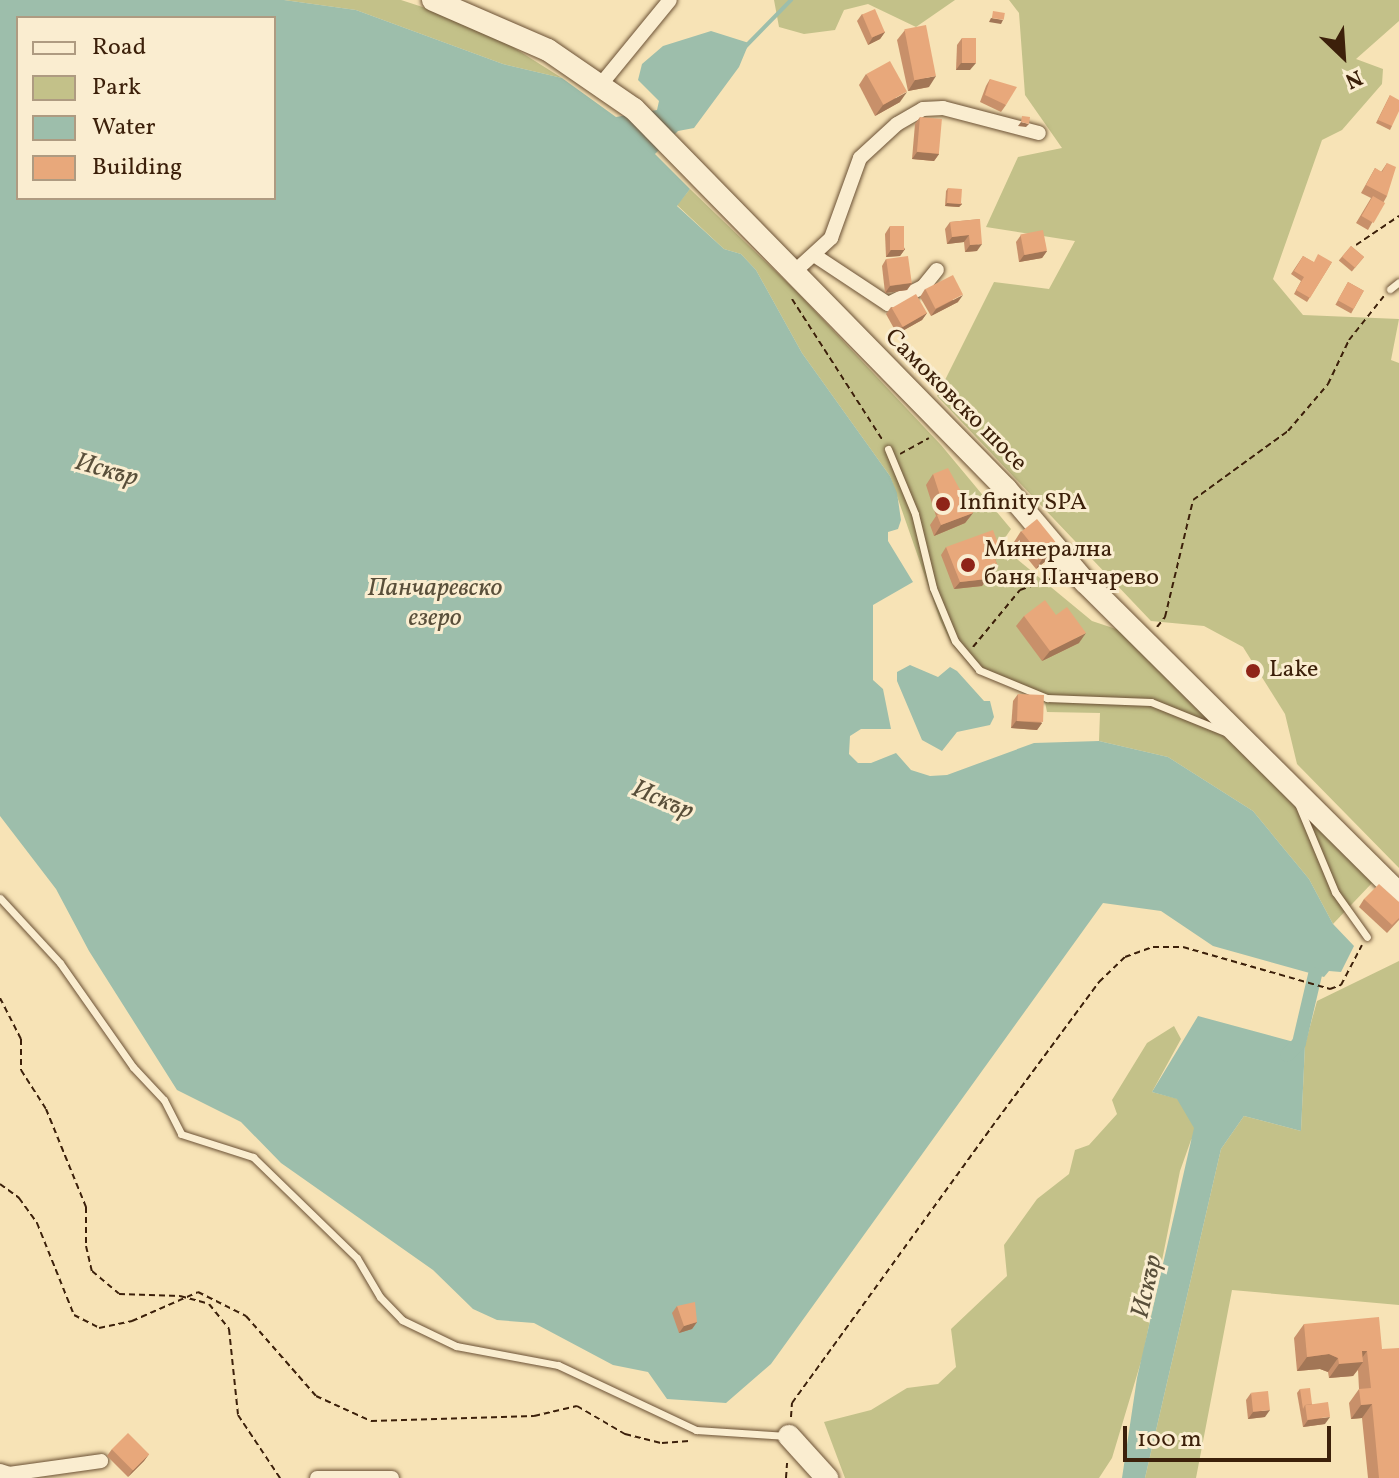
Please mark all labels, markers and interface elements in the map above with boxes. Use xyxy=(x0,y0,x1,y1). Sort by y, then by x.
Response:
legend xyxy=(16,16,276,200)
north arrow xyxy=(1303,16,1383,96)
text: Road xyxy=(92,31,146,65)
text: N xyxy=(1340,61,1367,96)
text: Park xyxy=(92,71,141,105)
text: Water xyxy=(92,111,156,145)
text: Building xyxy=(92,151,182,185)
street label: Самоковско шосе xyxy=(878,324,1032,478)
water label: Искър xyxy=(71,447,141,495)
place label: Infinity SPA xyxy=(959,490,1088,518)
marker: Infinity SPA xyxy=(934,495,952,513)
place label: Минерална баня Панчарево xyxy=(984,537,1159,593)
marker: Минерална баня Панчарево xyxy=(959,556,977,574)
water label: Панчаревско езеро xyxy=(368,573,502,634)
place label: Lake xyxy=(1269,657,1318,685)
marker: Lake xyxy=(1244,662,1262,680)
water label: Искър xyxy=(626,774,698,828)
water label: Искър xyxy=(1126,1252,1170,1322)
scale bar xyxy=(1127,1410,1335,1460)
text: 100 m xyxy=(1137,1423,1202,1457)

